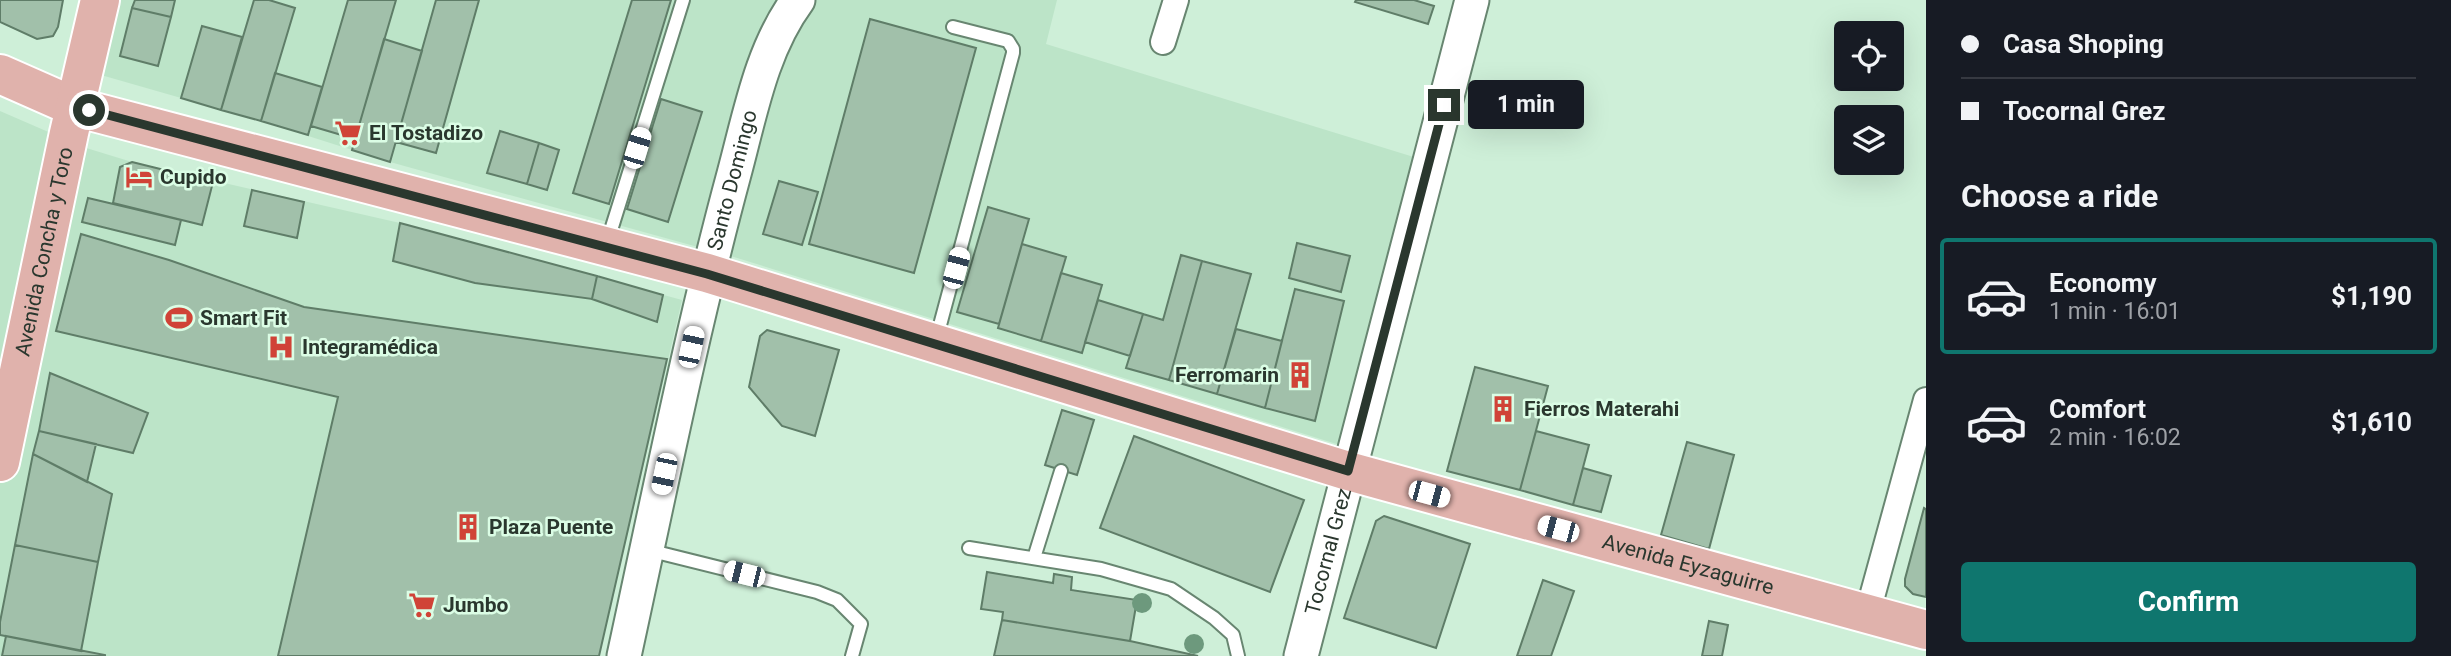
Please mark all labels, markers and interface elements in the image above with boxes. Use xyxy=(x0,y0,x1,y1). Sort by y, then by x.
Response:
map controls xyxy=(1834,21,1904,175)
button: locate xyxy=(1834,21,1904,91)
text: Casa Shoping xyxy=(2003,29,2164,59)
callout: 1 min xyxy=(1468,80,1584,130)
route end xyxy=(1428,89,1460,121)
text: 1 min xyxy=(1497,91,1555,118)
route start xyxy=(73,94,105,126)
text: Tocornal Grez xyxy=(2003,96,2165,126)
button: layers xyxy=(1834,105,1904,175)
street label: Santo Domingo xyxy=(703,107,762,253)
supermarket icon: El Tostadizo xyxy=(333,118,363,148)
place label: El Tostadizo xyxy=(369,121,483,145)
car xyxy=(621,125,654,171)
street label: Avenida Concha y Toro xyxy=(11,145,78,358)
hotel icon: Cupido xyxy=(124,162,154,192)
place label: Cupido xyxy=(160,165,227,189)
text: Choose a ride xyxy=(1961,177,2158,215)
car xyxy=(941,245,972,291)
icon: car xyxy=(1965,265,2028,328)
text: Economy xyxy=(2049,268,2156,298)
text: $1,190 xyxy=(2331,281,2412,311)
text: 1 min · 16:01 xyxy=(2049,298,2181,325)
sports icon: Smart Fit xyxy=(164,303,194,333)
place label: Smart Fit xyxy=(200,306,287,330)
car xyxy=(677,324,706,370)
hospital icon: Integramédica xyxy=(266,332,296,362)
place label: Integramédica xyxy=(302,335,438,359)
building icon: Ferromarin xyxy=(1285,360,1315,390)
place label: Ferromarin xyxy=(1175,363,1279,387)
icon: car xyxy=(1965,391,2028,454)
building icon: Fierros Materahi xyxy=(1488,394,1518,424)
text: Comfort xyxy=(2049,394,2146,424)
place label: Fierros Materahi xyxy=(1524,397,1679,421)
text: $1,610 xyxy=(2331,407,2412,437)
text: 2 min · 16:02 xyxy=(2049,424,2181,451)
car xyxy=(650,451,679,497)
car xyxy=(1406,478,1453,510)
street label: Tocornal Grez xyxy=(1300,486,1356,617)
building icon: Plaza Puente xyxy=(453,512,483,542)
car xyxy=(1535,513,1582,545)
place label: Plaza Puente xyxy=(489,515,613,539)
street label: Avenida Eyzaguirre xyxy=(1600,530,1776,600)
car xyxy=(722,559,767,589)
button: Confirm xyxy=(1961,562,2416,642)
supermarket icon: Jumbo xyxy=(407,590,437,620)
place label: Jumbo xyxy=(443,593,508,617)

